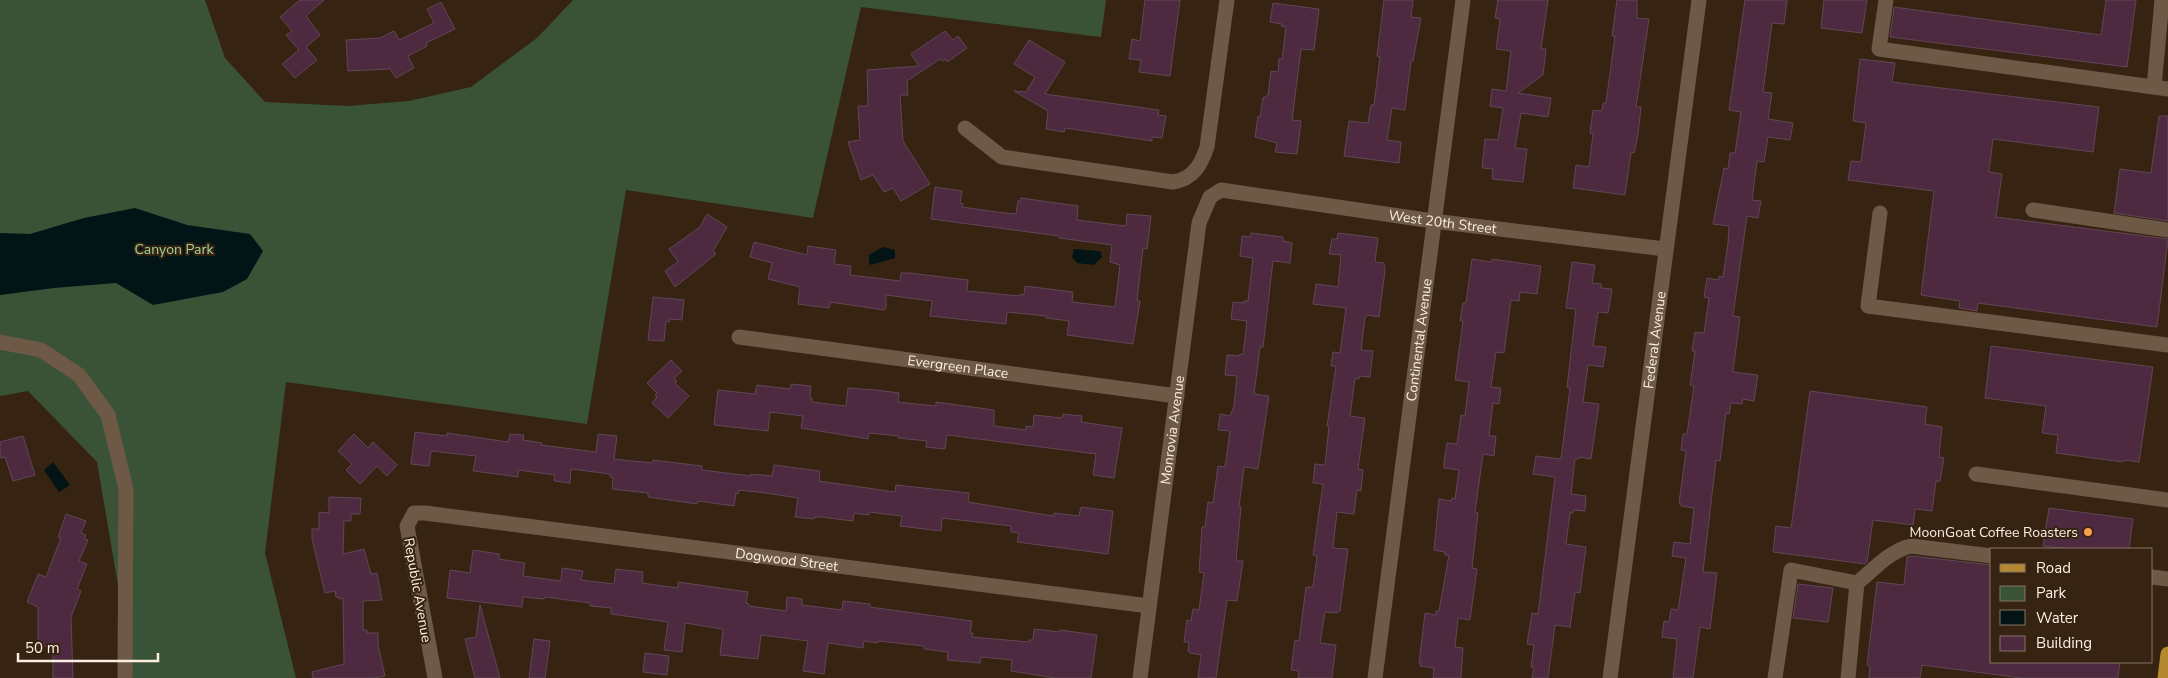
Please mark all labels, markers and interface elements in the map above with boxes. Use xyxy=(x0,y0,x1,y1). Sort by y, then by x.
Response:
street label: West 20th Street xyxy=(1387,206,1498,239)
park label: Canyon Park xyxy=(135,240,214,259)
street label: Continental Avenue xyxy=(1402,277,1437,403)
street label: Federal Avenue xyxy=(1639,290,1671,390)
street label: Evergreen Place xyxy=(906,351,1009,383)
street label: Monrovia Avenue xyxy=(1156,375,1189,486)
place label: MoonGoat Coffee Roasters xyxy=(1910,523,2078,542)
marker: MoonGoat Coffee Roasters xyxy=(2082,526,2094,538)
street label: Republic Avenue xyxy=(399,536,436,644)
street label: Dogwood Street xyxy=(734,544,839,576)
legend xyxy=(1990,548,2153,663)
text: Road xyxy=(2036,558,2071,578)
text: Park xyxy=(2036,583,2066,603)
text: Water xyxy=(2036,608,2079,628)
scale bar xyxy=(18,630,158,662)
text: Building xyxy=(2036,633,2092,653)
text: 50 m xyxy=(25,638,60,658)

